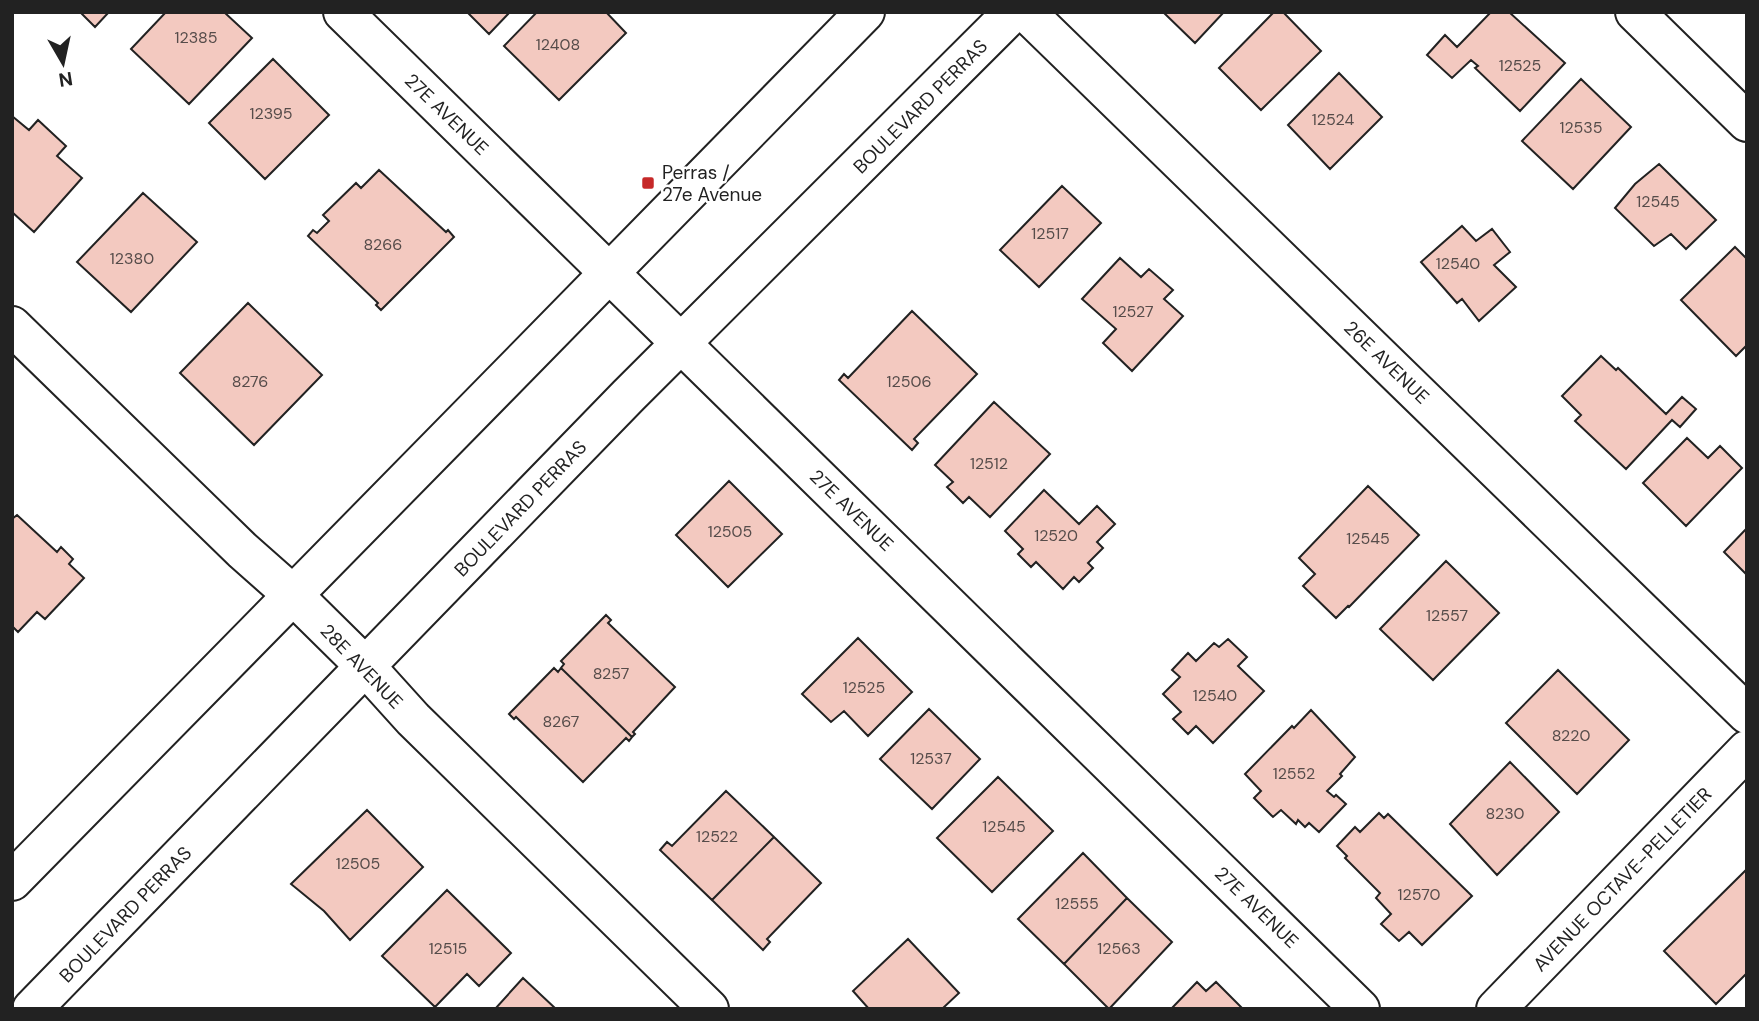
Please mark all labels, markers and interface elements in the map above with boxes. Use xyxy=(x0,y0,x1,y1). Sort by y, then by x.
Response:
house number: 12385 xyxy=(174,27,218,48)
north arrow xyxy=(28,28,98,98)
house number: 12408 xyxy=(536,34,580,55)
street label: BOULEVARD PERRAS xyxy=(848,34,993,179)
house number: 12525 xyxy=(1499,55,1541,76)
text: N xyxy=(57,66,74,93)
street label: 27E AVENUE xyxy=(399,68,494,161)
house number: 12395 xyxy=(249,103,293,124)
house number: 12524 xyxy=(1312,109,1354,130)
house number: 12535 xyxy=(1559,117,1603,138)
place label: Perras / 27e Avenue xyxy=(662,160,762,207)
marker: Perras / 27e Avenue xyxy=(640,175,656,191)
house number: 12545 xyxy=(1636,191,1680,212)
house number: 12517 xyxy=(1031,223,1069,244)
house number: 8266 xyxy=(364,234,402,255)
house number: 12380 xyxy=(110,248,154,269)
house number: 12540 xyxy=(1436,253,1480,274)
house number: 12527 xyxy=(1112,301,1154,322)
street label: 26E AVENUE xyxy=(1339,315,1435,409)
house number: 8276 xyxy=(232,371,268,392)
house number: 12506 xyxy=(887,371,931,392)
street label: BOULEVARD PERRAS xyxy=(449,435,592,582)
house number: 12512 xyxy=(970,453,1008,474)
street label: 27E AVENUE xyxy=(804,464,899,557)
house number: 12505 xyxy=(708,521,752,542)
house number: 12520 xyxy=(1034,525,1078,546)
house number: 12545 xyxy=(1346,528,1390,549)
house number: 12557 xyxy=(1426,605,1468,626)
street label: 28E AVENUE xyxy=(315,619,408,714)
house number: 8257 xyxy=(593,663,629,684)
house number: 12525 xyxy=(843,677,885,698)
house number: 12540 xyxy=(1193,685,1237,706)
house number: 8267 xyxy=(543,711,579,732)
house number: 8220 xyxy=(1552,725,1590,746)
house number: 12537 xyxy=(910,748,952,769)
house number: 12552 xyxy=(1273,763,1315,784)
street label: AVENUE OCTAVE-PELLETIER xyxy=(1528,782,1717,977)
house number: 8230 xyxy=(1485,803,1525,824)
house number: 12545 xyxy=(982,816,1026,837)
house number: 12522 xyxy=(696,826,738,847)
street label: BOULEVARD PERRAS xyxy=(54,841,197,988)
house number: 12505 xyxy=(336,853,380,874)
street label: 27E AVENUE xyxy=(1209,861,1304,954)
house number: 12570 xyxy=(1398,884,1441,905)
house number: 12555 xyxy=(1055,893,1099,914)
house number: 12515 xyxy=(429,938,467,959)
house number: 12563 xyxy=(1097,938,1141,959)

